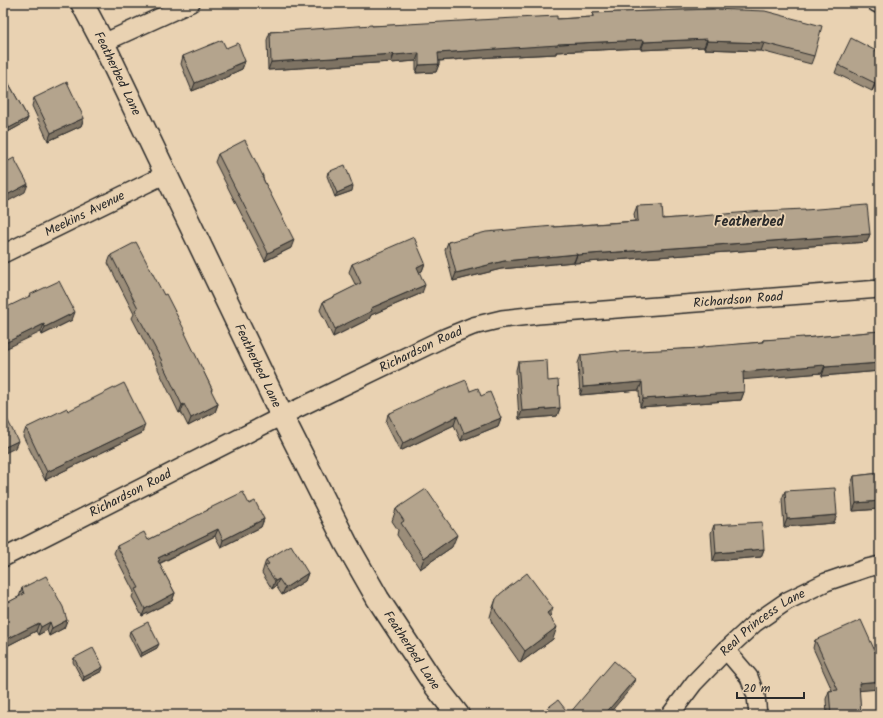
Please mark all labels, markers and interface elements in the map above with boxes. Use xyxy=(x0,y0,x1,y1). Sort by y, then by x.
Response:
street label: Featherbed Lane xyxy=(88,28,147,119)
street label: Meekins Avenue xyxy=(41,185,129,243)
district label: Featherbed xyxy=(714,211,784,233)
street label: Richardson Road xyxy=(692,286,784,314)
street label: Featherbed Lane xyxy=(229,320,287,411)
street label: Richardson Road xyxy=(376,321,466,378)
street label: Richardson Road xyxy=(86,463,176,523)
street label: Real Princess Lane xyxy=(715,583,809,661)
street label: Featherbed Lane xyxy=(378,606,446,695)
scale bar xyxy=(737,674,804,700)
text: 20 m xyxy=(743,679,771,698)

